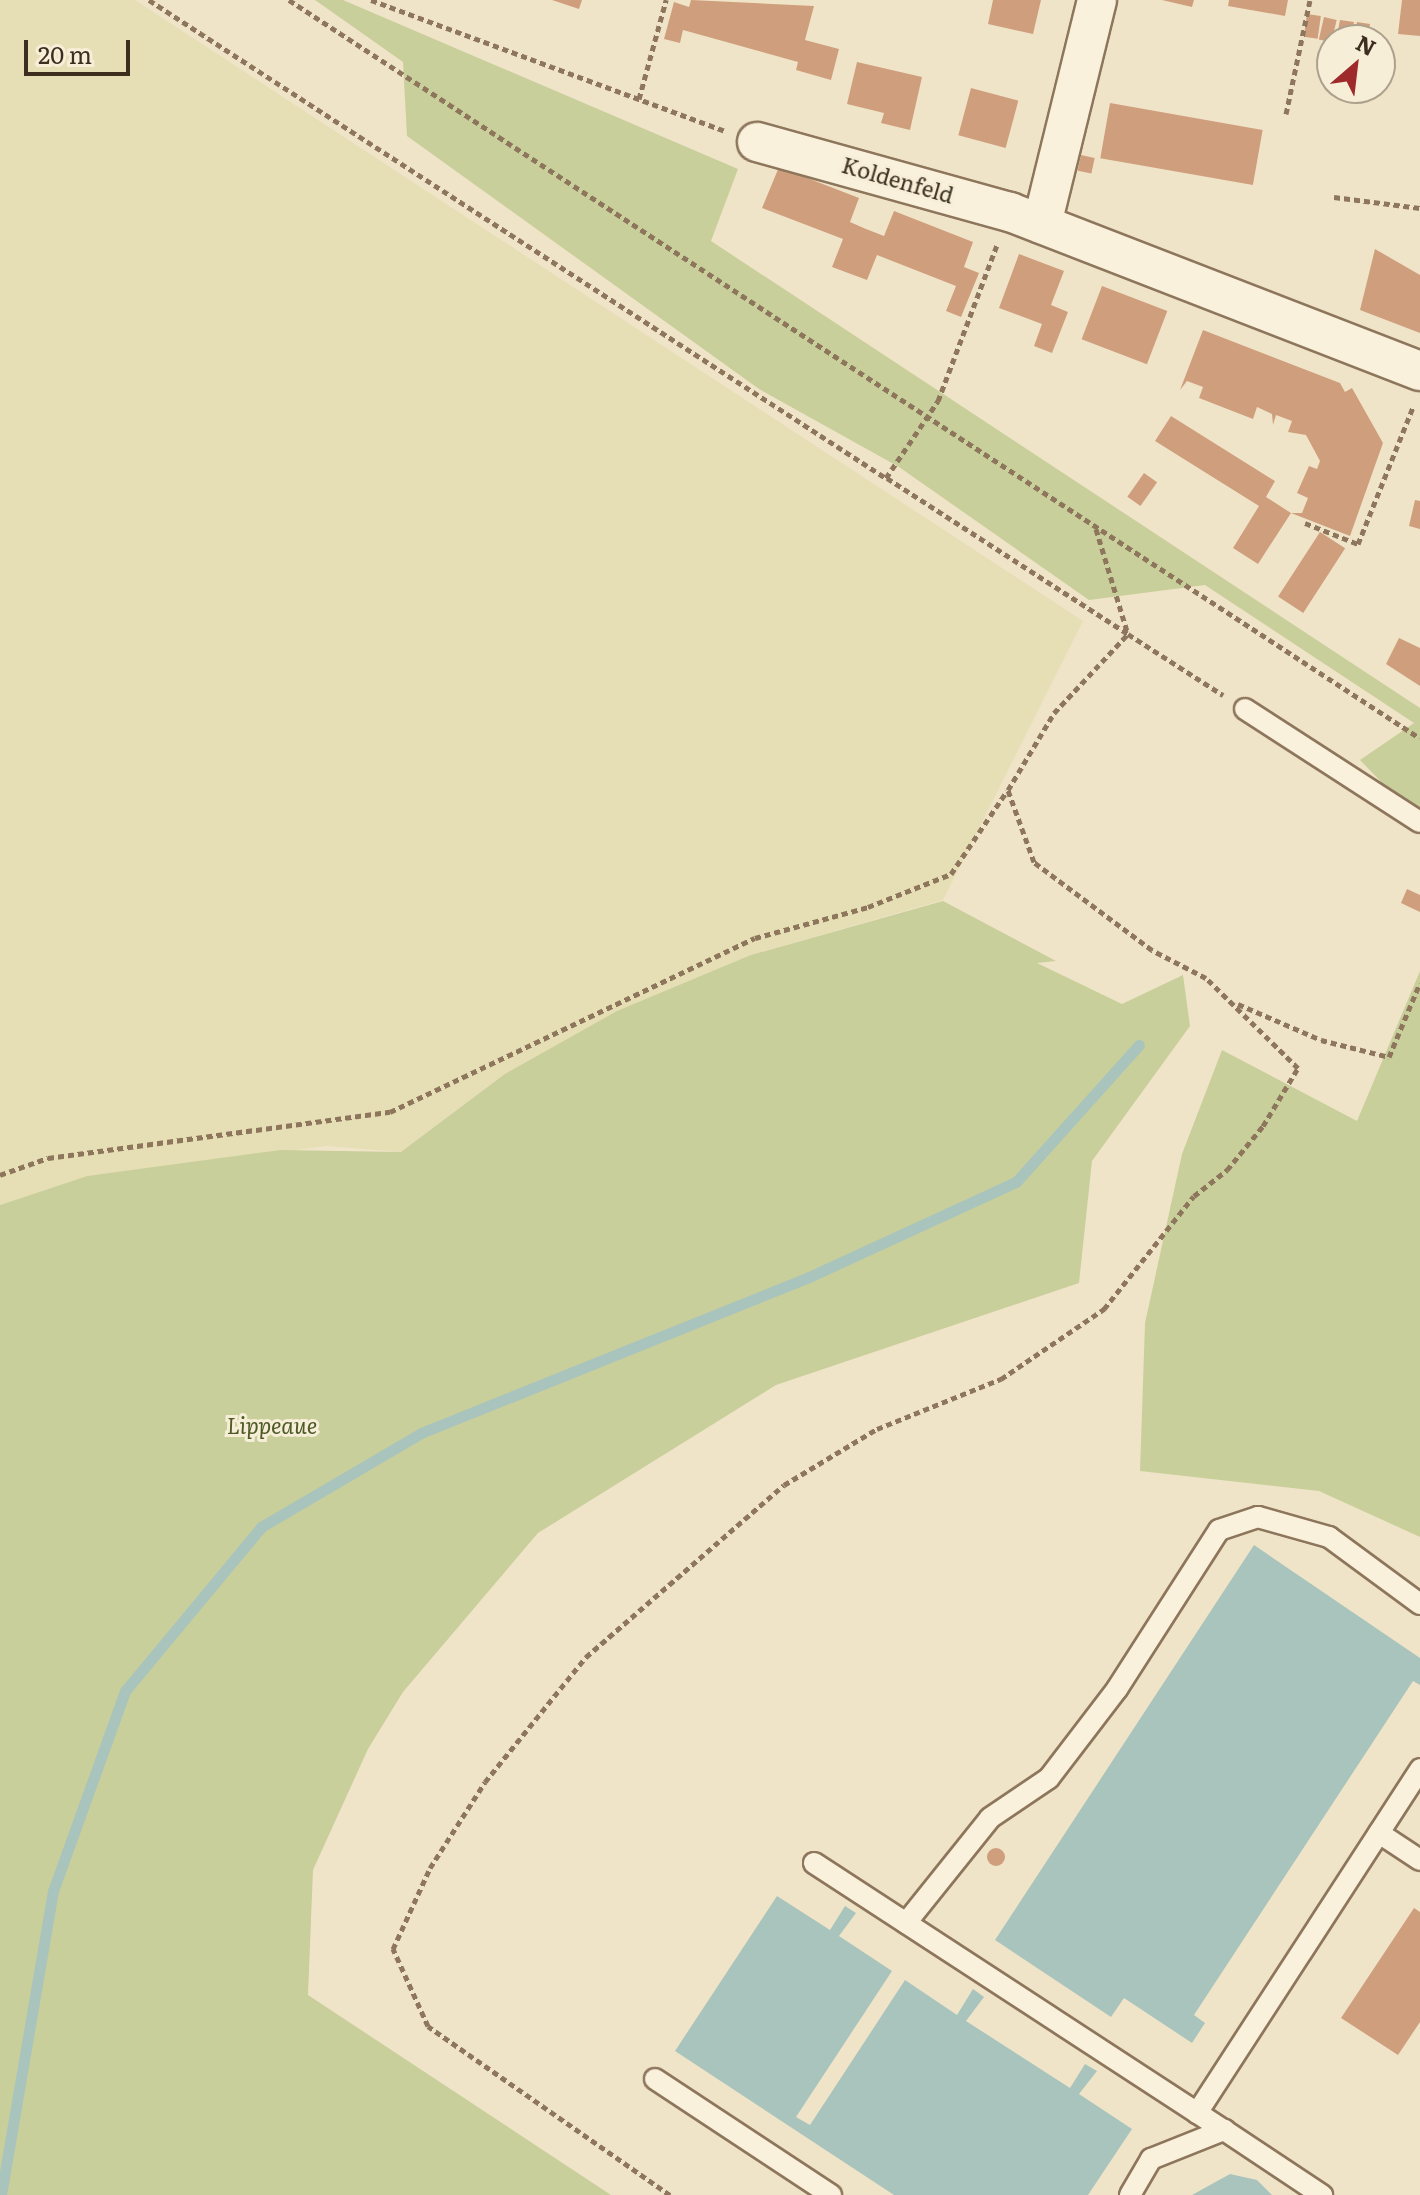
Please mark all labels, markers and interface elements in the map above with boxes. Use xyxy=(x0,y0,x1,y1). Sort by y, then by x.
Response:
scale bar xyxy=(28,24,134,74)
north arrow xyxy=(1316,24,1396,104)
text: N xyxy=(1351,25,1382,63)
text: 20 m xyxy=(38,36,92,71)
street label: Koldenfeld xyxy=(839,150,957,208)
park label: Lippeaue xyxy=(227,1412,317,1438)

